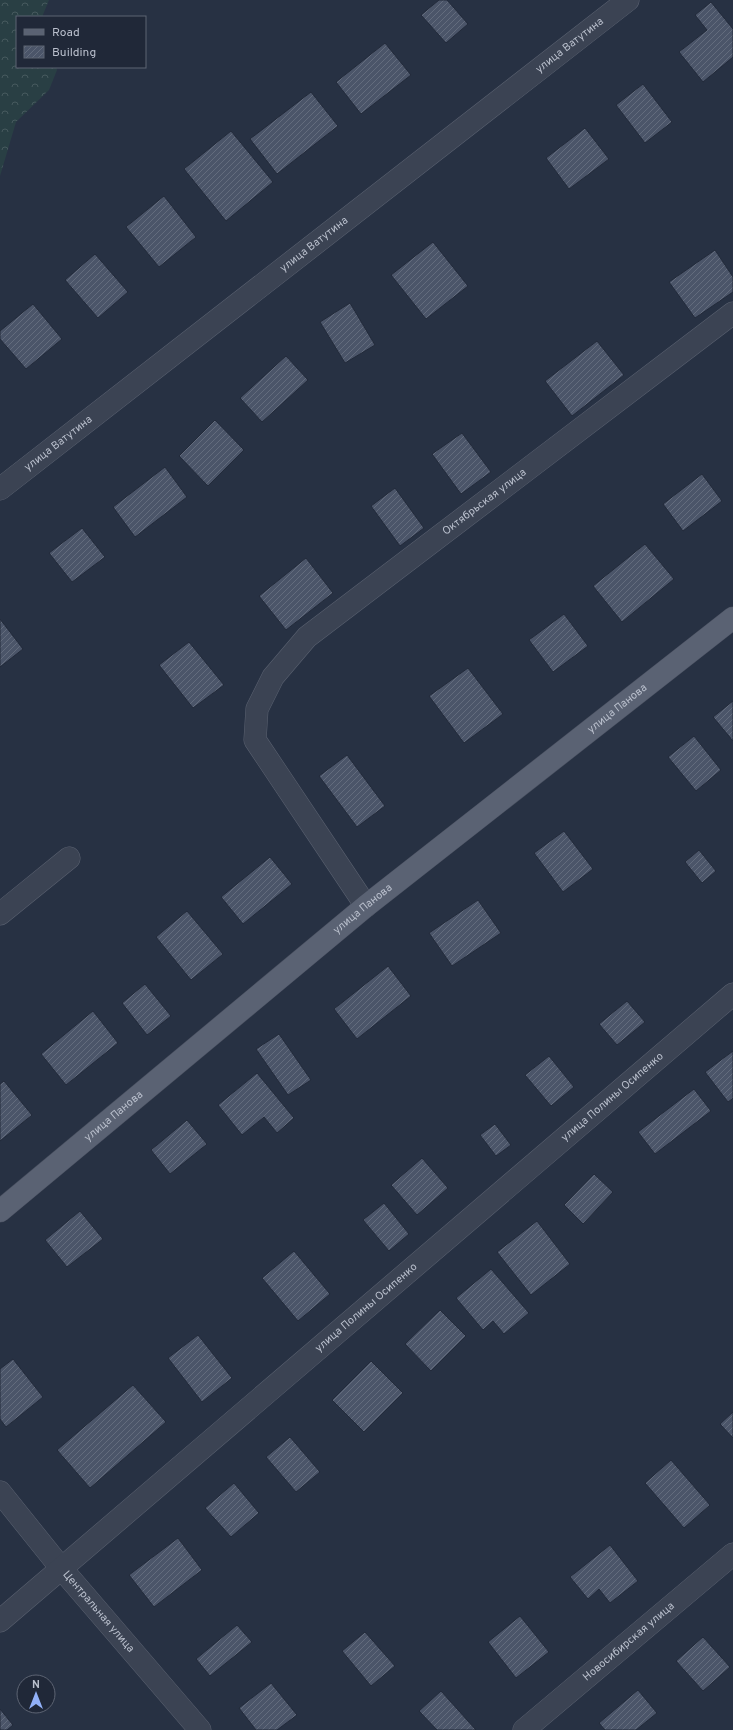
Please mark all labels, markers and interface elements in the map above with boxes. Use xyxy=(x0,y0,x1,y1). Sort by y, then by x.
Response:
street label: улица Ватутина xyxy=(533,14,607,76)
legend xyxy=(16,16,146,68)
text: Road xyxy=(52,25,80,41)
text: Building xyxy=(52,45,96,61)
street label: улица Ватутина xyxy=(277,213,351,275)
street label: улица Ватутина xyxy=(21,412,95,474)
street label: Октябрьская улица xyxy=(440,465,529,538)
street label: улица Панова xyxy=(585,681,650,737)
street label: улица Панова xyxy=(330,881,395,937)
street label: улица Полины Осипенко xyxy=(558,1049,667,1145)
street label: улица Панова xyxy=(81,1088,146,1145)
street label: улица Полины Осипенко xyxy=(312,1260,420,1355)
street label: Центральная улица xyxy=(60,1568,138,1656)
street label: Новосибирская улица xyxy=(580,1599,678,1684)
north arrow xyxy=(16,1674,56,1714)
text: N xyxy=(32,1678,40,1692)

